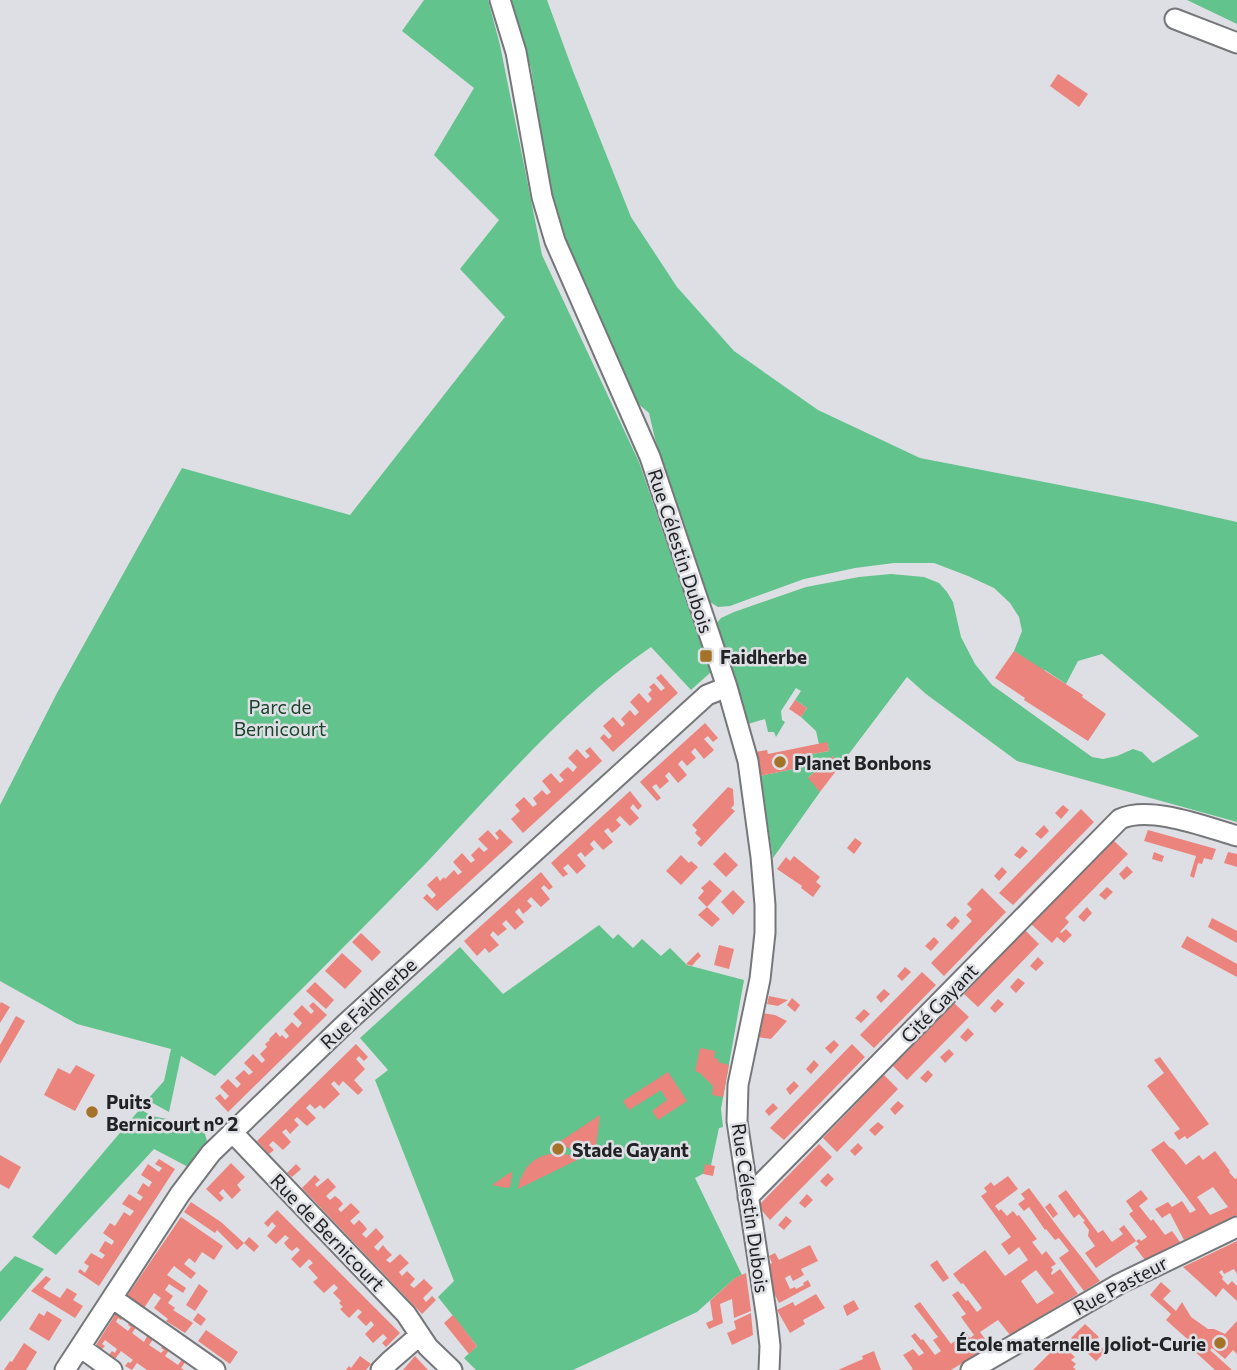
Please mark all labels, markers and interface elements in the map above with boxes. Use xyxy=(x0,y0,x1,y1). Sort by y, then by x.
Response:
street label: Rue Célestin Dubois xyxy=(644,466,718,636)
place label: Faidherbe xyxy=(720,645,807,668)
marker: Faidherbe xyxy=(698,648,714,664)
park label: Parc de Bernicourt xyxy=(234,695,326,740)
place label: Planet Bonbons xyxy=(794,751,932,774)
marker: Planet Bonbons xyxy=(772,754,788,770)
street label: Rue Faidherbe xyxy=(315,953,421,1053)
street label: Cité Gayant xyxy=(896,958,983,1047)
place label: Puits Bernicourt n° 2 xyxy=(106,1090,238,1135)
marker: Puits Bernicourt n° 2 xyxy=(84,1104,100,1120)
street label: Rue Célestin Dubois xyxy=(728,1122,774,1294)
place label: Stade Gayant xyxy=(572,1138,689,1161)
marker: Stade Gayant xyxy=(550,1141,566,1157)
street label: Rue de Bernicourt xyxy=(266,1169,390,1295)
street label: Rue Pasteur xyxy=(1069,1250,1171,1319)
place label: École maternelle Joliot-Curie xyxy=(956,1332,1206,1355)
marker: École maternelle Joliot-Curie xyxy=(1212,1335,1228,1351)

